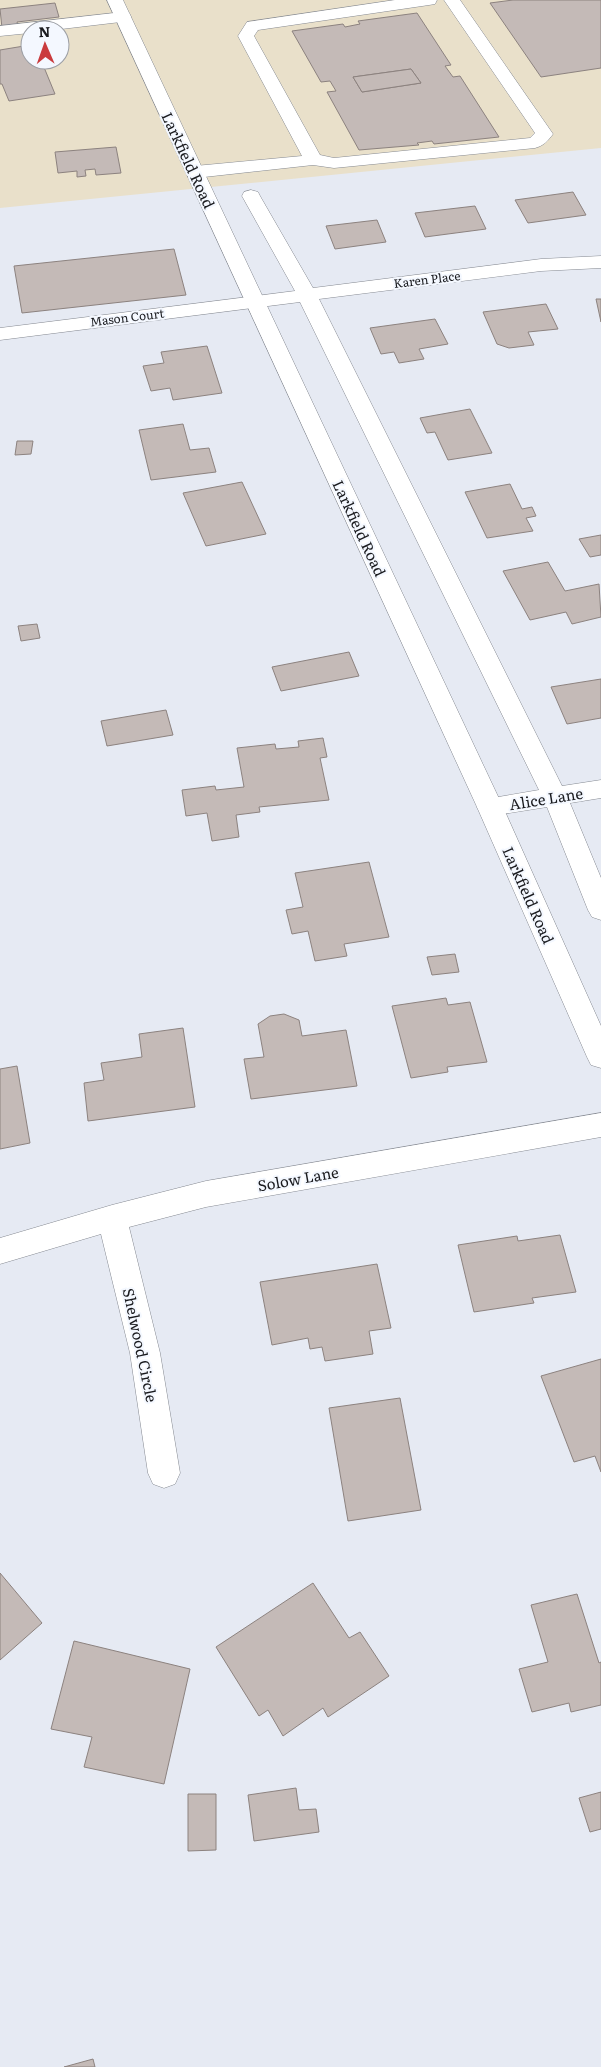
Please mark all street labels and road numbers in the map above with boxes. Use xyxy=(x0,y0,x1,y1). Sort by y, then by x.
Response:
street label: Larkfield Road xyxy=(157,108,221,212)
street label: Karen Place xyxy=(393,266,461,292)
street label: Mason Court xyxy=(89,304,165,330)
street label: Larkfield Road xyxy=(328,476,392,580)
street label: Alice Lane xyxy=(507,781,585,815)
street label: Larkfield Road xyxy=(497,843,561,947)
street label: Solow Lane xyxy=(256,1160,341,1196)
street label: Shelwood Circle xyxy=(118,1286,164,1404)

